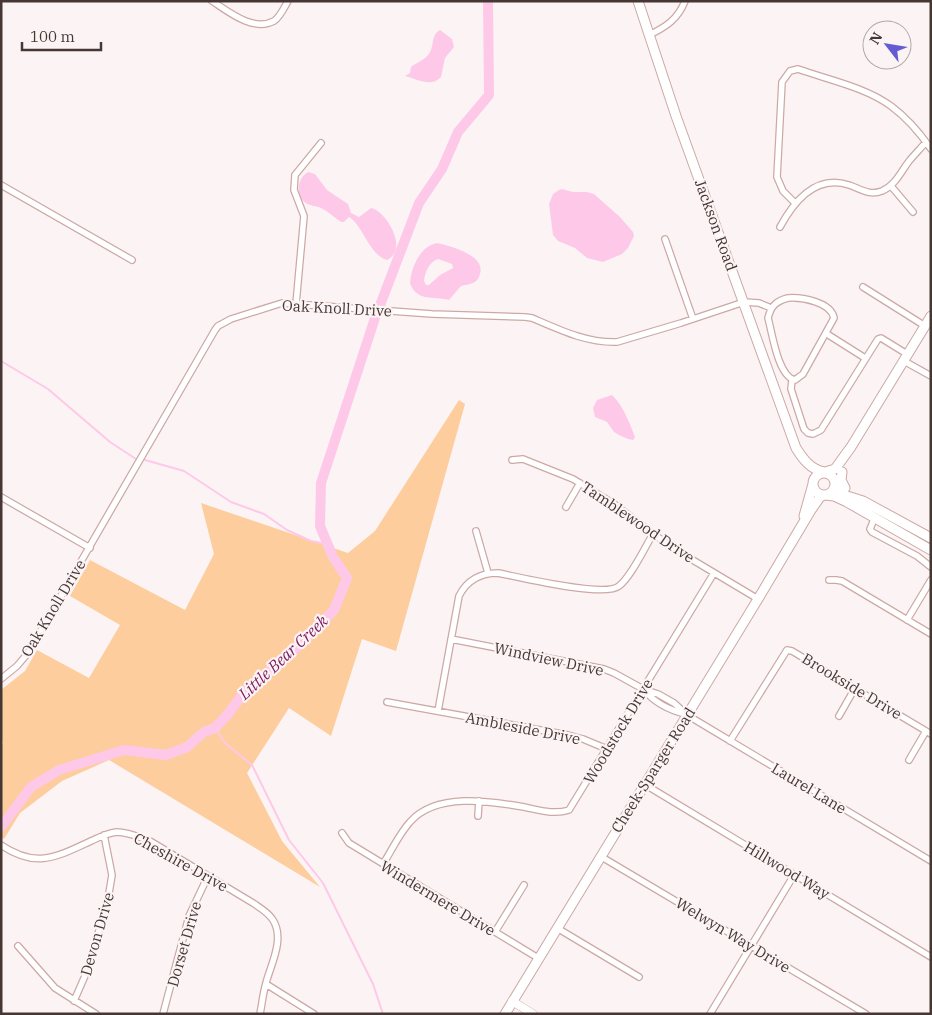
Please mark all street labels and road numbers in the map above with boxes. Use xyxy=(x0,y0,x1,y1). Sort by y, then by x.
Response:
street label: Jackson Road xyxy=(691,177,741,273)
street label: Oak Knoll Drive xyxy=(282,296,392,320)
street label: Tamblewood Drive xyxy=(578,477,698,567)
street label: Oak Knoll Drive xyxy=(17,556,89,660)
street label: Windview Drive xyxy=(492,638,606,680)
street label: Brookside Drive xyxy=(799,649,905,723)
street label: Woodstock Drive xyxy=(579,675,657,787)
street label: Cheek-Sparger Road xyxy=(607,704,699,836)
street label: Ambleside Drive xyxy=(464,708,582,748)
street label: Laurel Lane xyxy=(768,758,850,818)
street label: Cheshire Drive xyxy=(131,828,231,896)
street label: Hillwood Way xyxy=(741,837,833,903)
street label: Windermere Drive xyxy=(377,856,499,940)
street label: Devon Drive xyxy=(76,890,118,978)
street label: Welwyn Way Drive xyxy=(672,893,794,977)
street label: Dorset Drive xyxy=(163,899,205,989)

